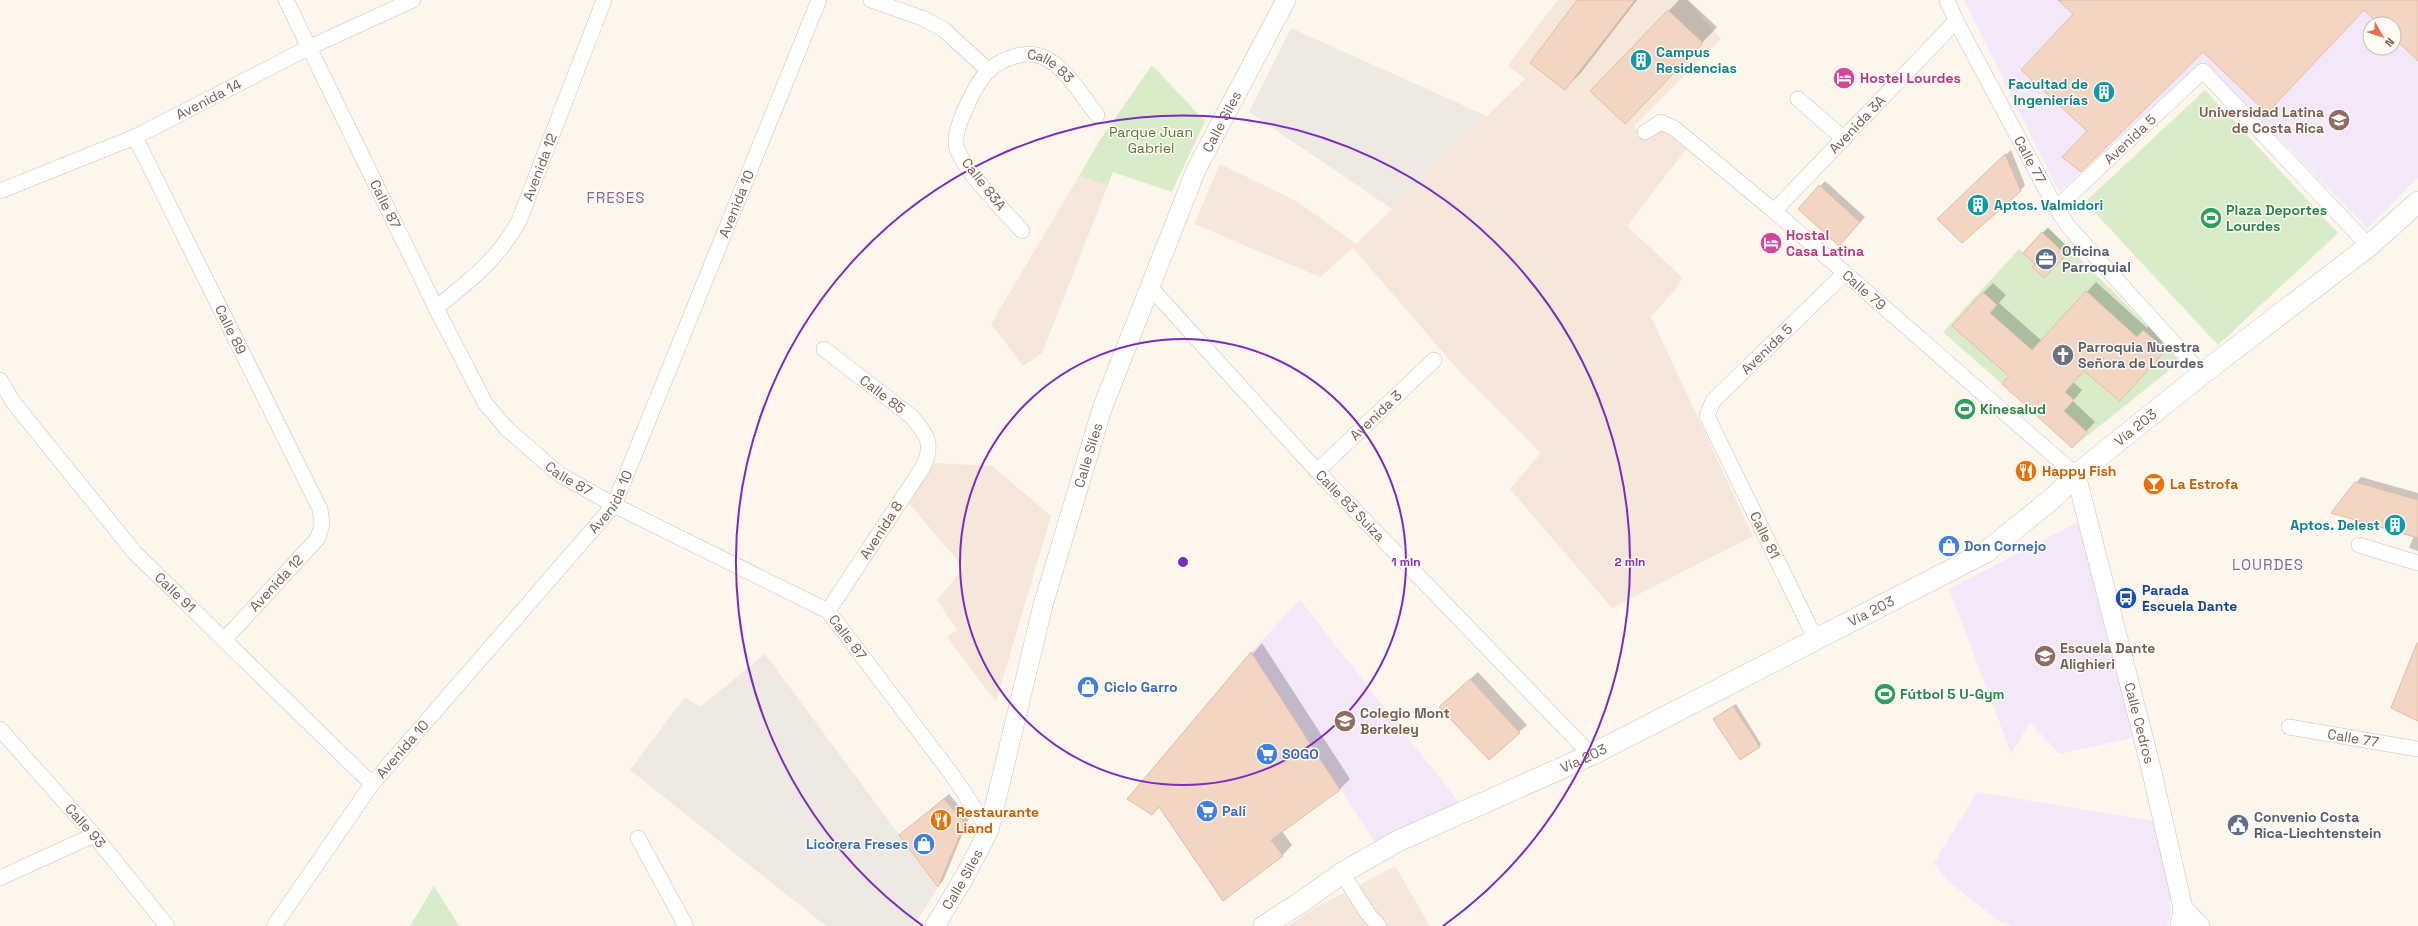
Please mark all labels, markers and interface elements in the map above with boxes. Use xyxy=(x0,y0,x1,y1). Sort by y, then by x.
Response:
north arrow xyxy=(2362,16,2402,56)
text: N xyxy=(2382,35,2398,50)
place label: Campus Residencias xyxy=(1656,43,1737,77)
street label: Calle 83 xyxy=(1027,45,1078,86)
building icon: Campus Residencias xyxy=(1628,47,1654,73)
hotel icon: Hostel Lourdes xyxy=(1831,65,1857,91)
place label: Hostel Lourdes xyxy=(1860,69,1961,87)
street label: Avenida 14 xyxy=(173,75,245,124)
place label: Facultad de Ingenierías xyxy=(2008,75,2088,109)
building icon: Facultad de Ingenierías xyxy=(2091,79,2117,105)
street label: Calle Siles xyxy=(1198,88,1245,155)
street label: Avenida 3A xyxy=(1825,91,1889,157)
place label: Universidad Latina de Costa Rica xyxy=(2199,103,2324,137)
school or university icon: Universidad Latina de Costa Rica xyxy=(2326,107,2352,133)
street label: Avenida 5 xyxy=(2100,110,2160,168)
park label: Parque Juan Gabriel xyxy=(1109,123,1193,157)
street label: Avenida 12 xyxy=(519,131,561,203)
street label: Calle 77 xyxy=(2010,133,2050,187)
street label: Calle 83A xyxy=(958,154,1010,214)
street label: Avenida 10 xyxy=(714,167,758,240)
street label: Calle 87 xyxy=(366,177,405,232)
district label: FRESES xyxy=(587,188,645,207)
building icon: Aptos. Valmidori xyxy=(1965,192,1991,218)
place label: Aptos. Valmidori xyxy=(1994,196,2103,214)
place label: Plaza Deportes Lourdes xyxy=(2226,201,2327,235)
sports icon: Plaza Deportes Lourdes xyxy=(2198,205,2224,231)
place label: Hostal Casa Latina xyxy=(1786,226,1864,260)
hotel icon: Hostal Casa Latina xyxy=(1758,230,1784,256)
place label: Oficina Parroquial xyxy=(2062,242,2131,276)
office icon: Oficina Parroquial xyxy=(2033,246,2059,272)
street label: Calle 79 xyxy=(1839,266,1890,314)
street label: Calle 89 xyxy=(211,302,251,357)
street label: Avenida 5 xyxy=(1737,320,1796,378)
place label: Parroquia Nuestra Señora de Lourdes xyxy=(2078,338,2204,372)
church icon: Parroquia Nuestra Señora de Lourdes xyxy=(2050,342,2076,368)
street label: Calle 85 xyxy=(856,371,909,418)
street label: Avenida 3 xyxy=(1346,386,1406,444)
sports icon: Kinesalud xyxy=(1952,396,1978,422)
place label: Kinesalud xyxy=(1980,400,2046,418)
street label: Vía 203 xyxy=(2110,405,2160,450)
street label: Calle Siles xyxy=(1070,421,1106,490)
street label: Calle 87 xyxy=(541,457,596,500)
restaurant icon: Happy Fish xyxy=(2013,458,2039,484)
place label: Happy Fish xyxy=(2042,462,2116,480)
street label: Calle 83 Suiza xyxy=(1312,466,1389,545)
street label: Avenida 10 xyxy=(584,467,636,537)
bar icon: La Estrofa xyxy=(2141,471,2167,497)
place label: La Estrofa xyxy=(2170,475,2238,493)
street label: Avenida 8 xyxy=(856,497,907,562)
street label: Calle 81 xyxy=(1746,508,1784,562)
building icon: Aptos. Delest xyxy=(2382,512,2408,538)
place label: Aptos. Delest xyxy=(2290,516,2380,534)
shop icon: Don Cornejo xyxy=(1936,533,1962,559)
place label: Don Cornejo xyxy=(1964,537,2046,555)
street label: Avenida 12 xyxy=(245,551,307,615)
text: 1 min xyxy=(1391,554,1421,570)
text: 2 min xyxy=(1614,554,1646,570)
centre of rings xyxy=(1176,555,1190,569)
district label: LOURDES xyxy=(2232,555,2304,574)
street label: Calle 91 xyxy=(151,568,200,616)
place label: Parada Escuela Dante xyxy=(2142,581,2237,615)
bus stop icon: Parada Escuela Dante xyxy=(2113,585,2139,611)
street label: Vía 203 xyxy=(1845,592,1897,630)
street label: Calle 87 xyxy=(825,611,871,663)
place label: Escuela Dante Alighieri xyxy=(2060,639,2155,673)
school or university icon: Escuela Dante Alighieri xyxy=(2032,643,2058,669)
shop icon: Ciclo Garro xyxy=(1075,674,1101,700)
place label: Ciclo Garro xyxy=(1104,678,1178,696)
street label: Calle Cedros xyxy=(2120,680,2159,766)
sports icon: Fútbol 5 U-Gym xyxy=(1872,681,1898,707)
place label: Fútbol 5 U-Gym xyxy=(1900,685,2005,703)
place label: Colegio Mont Berkeley xyxy=(1360,704,1450,738)
school or university icon: Colegio Mont Berkeley xyxy=(1332,708,1358,734)
street label: Avenida 10 xyxy=(372,716,433,782)
street label: Calle 77 xyxy=(2326,725,2380,751)
street label: Vía 203 xyxy=(1557,739,1610,777)
supermarket icon: SOGO xyxy=(1254,741,1280,767)
place label: SOGO xyxy=(1282,745,1319,763)
supermarket icon: Palí xyxy=(1194,798,1220,824)
street label: Calle 93 xyxy=(61,800,110,851)
place label: Palí xyxy=(1222,802,1246,820)
place label: Restaurante Liand xyxy=(956,803,1039,837)
restaurant icon: Restaurante Liand xyxy=(928,807,954,833)
place label: Convenio Costa Rica-Liechtenstein xyxy=(2254,808,2381,842)
public building icon: Convenio Costa Rica-Liechtenstein xyxy=(2225,812,2251,838)
shop icon: Licorera Freses xyxy=(911,831,937,857)
place label: Licorera Freses xyxy=(806,835,908,853)
street label: Calle Siles xyxy=(938,846,986,913)

